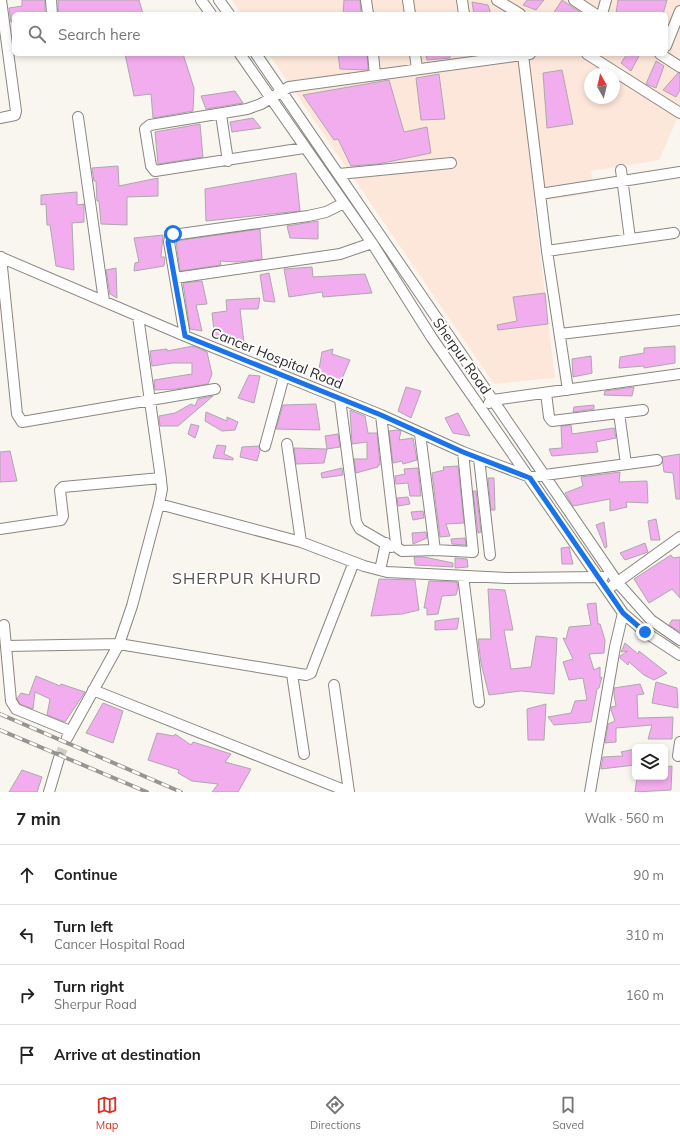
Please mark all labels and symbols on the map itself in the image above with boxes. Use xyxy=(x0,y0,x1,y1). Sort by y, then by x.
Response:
north arrow xyxy=(584,68,620,104)
route start xyxy=(164,225,182,243)
street label: Sherpur Road xyxy=(429,314,495,398)
street label: Cancer Hospital Road xyxy=(208,323,346,393)
district label: SHERPUR KHURD xyxy=(172,568,322,588)
route end xyxy=(636,623,654,641)

